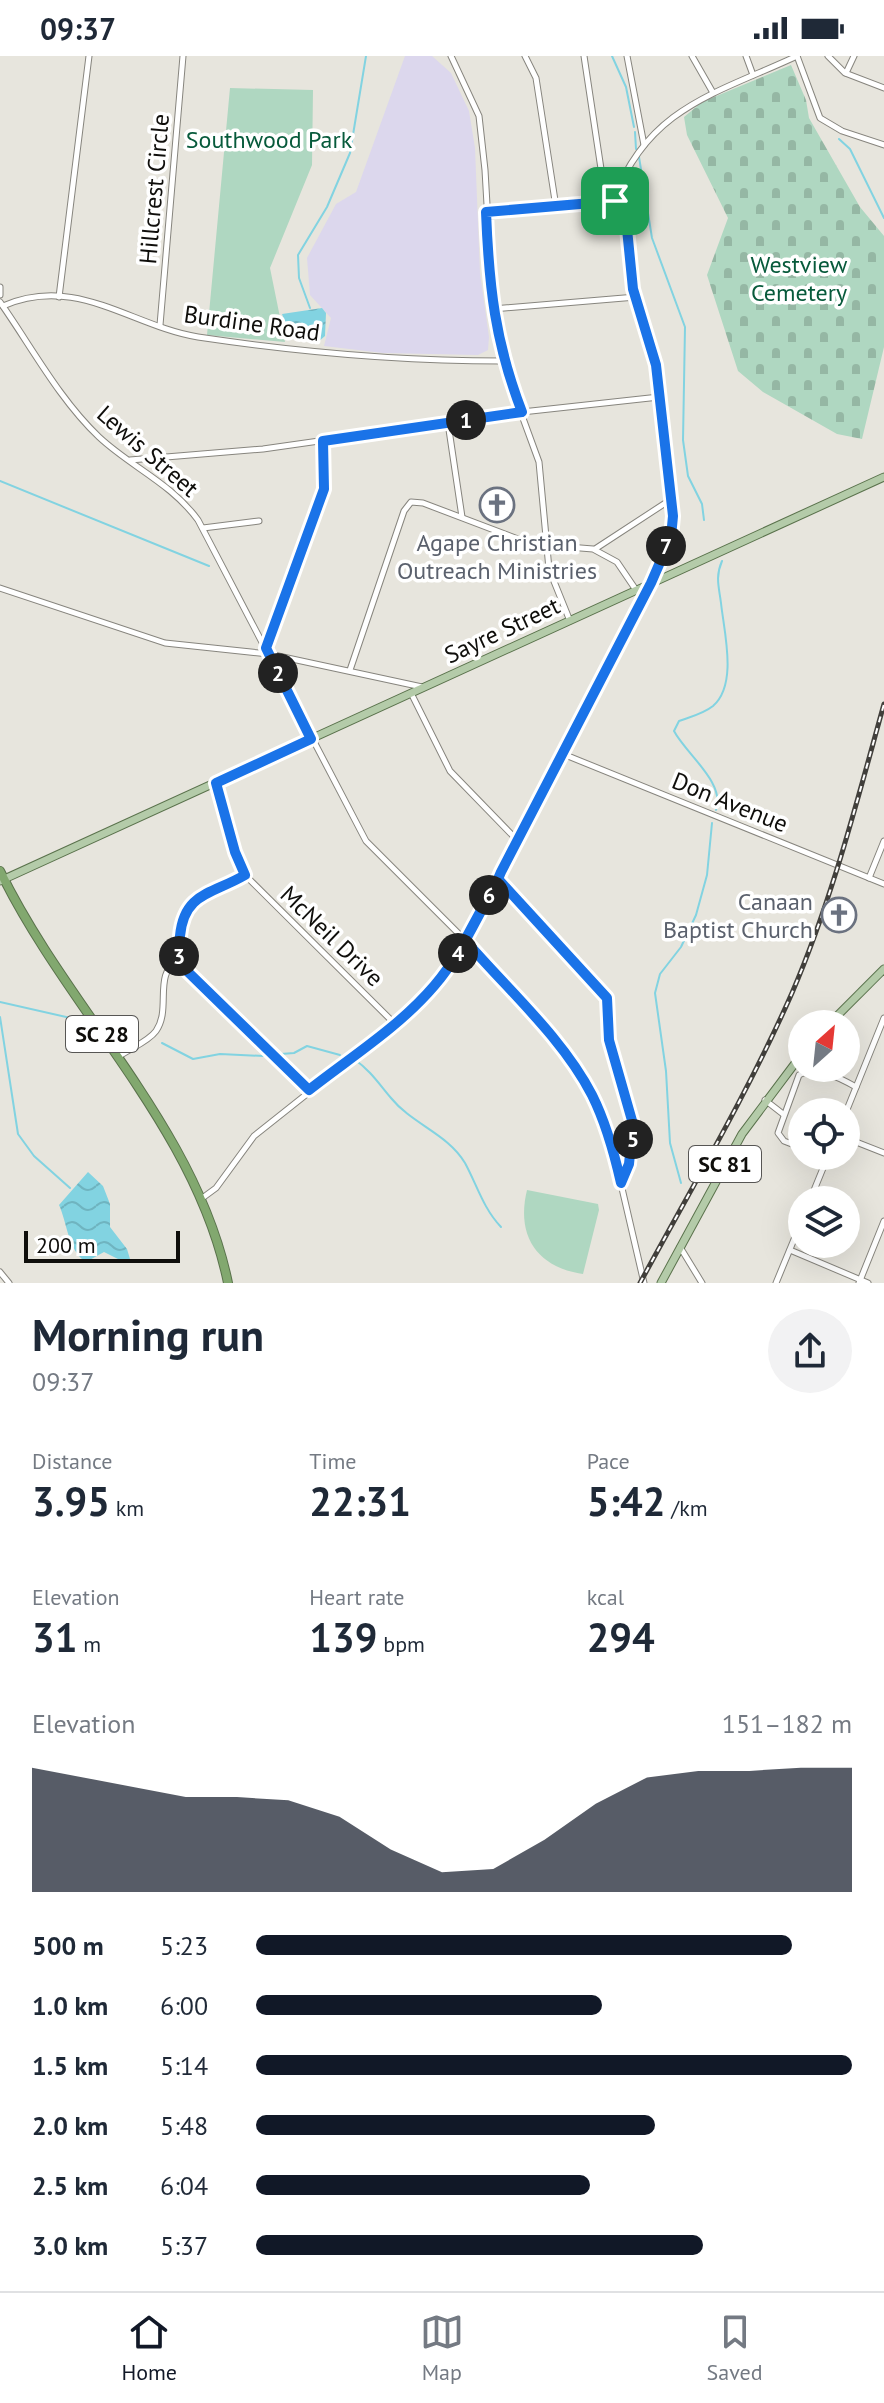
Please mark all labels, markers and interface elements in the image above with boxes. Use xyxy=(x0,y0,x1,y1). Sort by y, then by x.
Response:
text: 09:37 xyxy=(40,9,116,48)
street label: Hillcrest Circle xyxy=(132,113,176,265)
park label: Southwood Park xyxy=(186,124,353,155)
pin xyxy=(581,167,649,235)
icon: arrive xyxy=(593,179,637,223)
park label: Westview Cemetery xyxy=(751,249,848,308)
street label: Burdine Road xyxy=(182,298,322,348)
street label: Lewis Street xyxy=(91,398,205,504)
pin: 1 xyxy=(446,400,486,440)
text: 1 xyxy=(460,406,472,434)
church icon: Agape Christian Outreach Ministries xyxy=(478,486,516,524)
pin: 7 xyxy=(646,526,686,566)
place label: Agape Christian Outreach Ministries xyxy=(397,527,597,586)
text: 7 xyxy=(660,532,672,560)
street label: Sayre Street xyxy=(439,590,565,670)
pin: 2 xyxy=(258,653,298,693)
text: 2 xyxy=(272,659,284,687)
street label: Don Avenue xyxy=(668,765,792,839)
pin: 6 xyxy=(469,875,509,915)
street label: McNeil Drive xyxy=(274,879,390,993)
text: 6 xyxy=(483,881,495,909)
place label: Canaan Baptist Church xyxy=(663,886,813,945)
church icon: Canaan Baptist Church xyxy=(820,896,858,934)
pin: 4 xyxy=(438,933,478,973)
pin: 3 xyxy=(159,936,199,976)
text: 4 xyxy=(452,939,464,967)
text: 3 xyxy=(173,942,185,970)
north arrow xyxy=(788,1010,860,1082)
map controls xyxy=(788,1010,860,1258)
road number: SC 28 xyxy=(66,1016,138,1052)
button: locate xyxy=(788,1098,860,1170)
pin: 5 xyxy=(613,1119,653,1159)
text: 5 xyxy=(627,1125,639,1153)
road number: SC 81 xyxy=(689,1146,761,1182)
button: layers xyxy=(788,1186,860,1258)
scale bar xyxy=(24,1227,180,1263)
text: 200 m xyxy=(36,1231,96,1259)
text: Morning run xyxy=(32,1306,264,1363)
button: share xyxy=(768,1309,852,1393)
text: 09:37 xyxy=(32,1365,94,1398)
text: Distance xyxy=(32,1447,113,1475)
text: Time xyxy=(309,1447,356,1475)
text: Pace xyxy=(587,1447,630,1475)
text: 3.95 xyxy=(32,1475,110,1527)
text: 22:31 xyxy=(309,1475,411,1527)
text: 5:42 xyxy=(587,1475,665,1527)
text: km xyxy=(110,1494,144,1522)
text: /km xyxy=(665,1494,708,1522)
text: Elevation xyxy=(32,1583,120,1611)
text: Heart rate xyxy=(309,1583,404,1611)
text: kcal xyxy=(587,1583,624,1611)
text: 31 xyxy=(32,1611,77,1663)
text: 139 xyxy=(309,1611,377,1663)
text: 294 xyxy=(587,1611,655,1663)
text: m xyxy=(77,1630,101,1658)
text: bpm xyxy=(377,1630,425,1658)
text: Elevation xyxy=(32,1707,136,1740)
text: 151–182 m xyxy=(722,1707,852,1740)
text: 500 m xyxy=(32,1929,104,1962)
text: 5:23 xyxy=(160,1929,208,1962)
text: 1.0 km xyxy=(32,1989,108,2022)
text: 6:00 xyxy=(160,1989,208,2022)
text: 1.5 km xyxy=(32,2049,108,2082)
text: 5:14 xyxy=(160,2049,208,2082)
text: 2.0 km xyxy=(32,2109,108,2142)
text: 5:48 xyxy=(160,2109,208,2142)
text: 2.5 km xyxy=(32,2169,108,2202)
text: 6:04 xyxy=(160,2169,208,2202)
text: 3.0 km xyxy=(32,2229,108,2262)
text: 5:37 xyxy=(160,2229,208,2262)
tab: Home xyxy=(121,2310,177,2386)
tab: Map xyxy=(420,2310,464,2386)
tab: Saved xyxy=(707,2310,763,2386)

